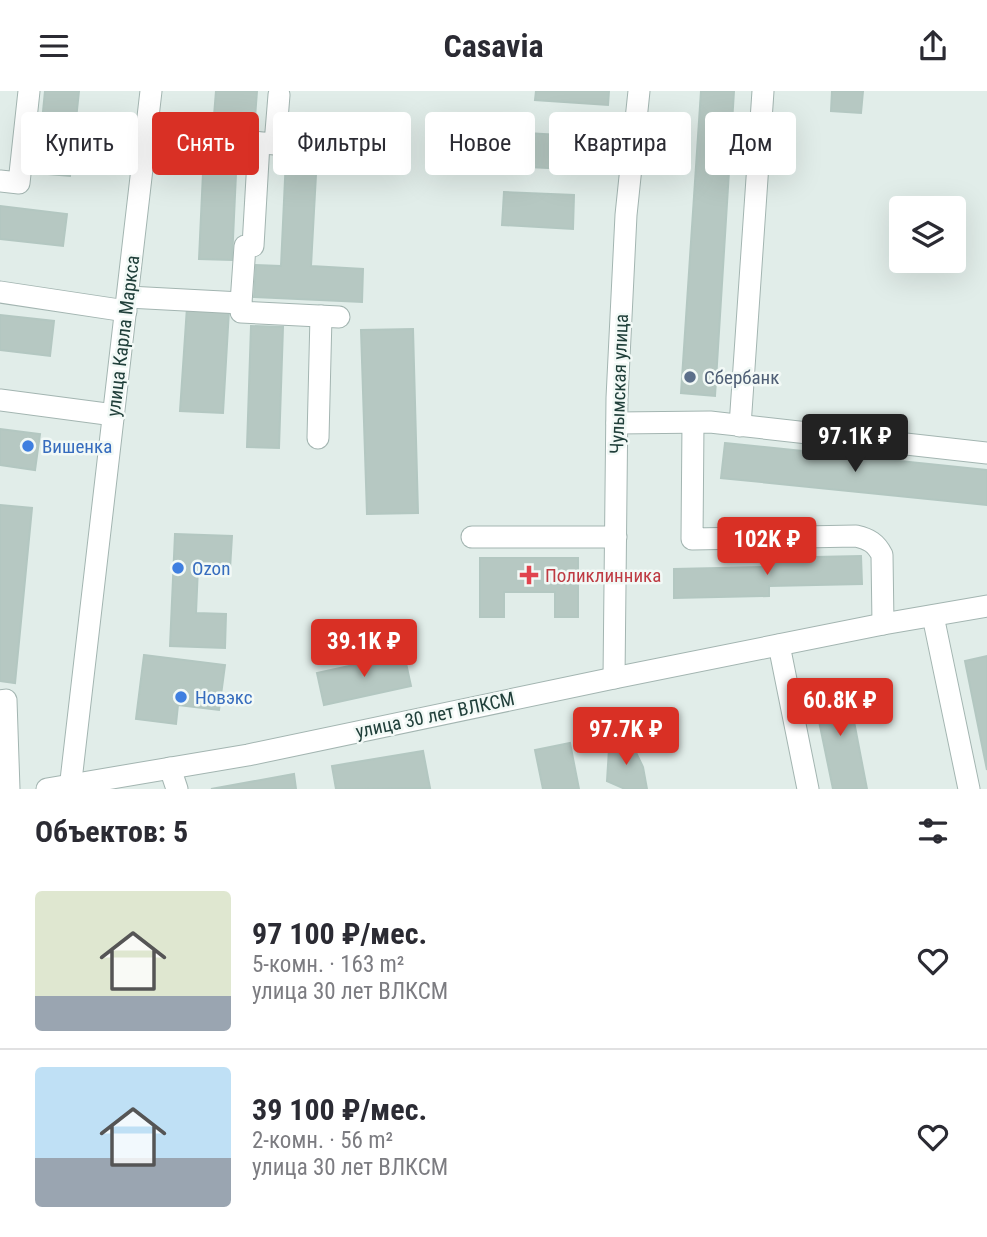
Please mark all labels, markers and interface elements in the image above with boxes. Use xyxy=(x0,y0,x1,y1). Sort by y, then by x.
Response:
icon: menu xyxy=(35,27,73,65)
text: Casavia xyxy=(443,27,544,65)
icon: share xyxy=(914,27,952,65)
chip: Купить xyxy=(21,112,138,175)
chip: Снять xyxy=(152,112,259,175)
chip: Фильтры xyxy=(273,112,411,175)
chip: Новое xyxy=(425,112,535,175)
chip: Квартира xyxy=(549,112,691,175)
chip: Дом xyxy=(705,112,796,175)
map controls xyxy=(889,196,966,273)
button: layers xyxy=(889,196,966,273)
street label: улица Карла Маркса xyxy=(102,254,144,418)
street label: Чулымская улица xyxy=(605,313,633,455)
place label: Сбербанк xyxy=(704,366,779,389)
marker: Сбербанк xyxy=(682,369,698,385)
pin: 97.1K ₽ xyxy=(790,415,920,474)
text: 97.1K ₽ xyxy=(818,423,892,450)
place label: Вишенка xyxy=(42,435,112,458)
marker: Вишенка xyxy=(20,438,36,454)
pin: 102K ₽ xyxy=(710,517,824,577)
text: 102K ₽ xyxy=(733,526,801,553)
place label: Ozon xyxy=(192,557,230,580)
marker: Ozon xyxy=(170,560,186,576)
place label: Поликлинника xyxy=(545,564,661,587)
marker: Поликлинника xyxy=(519,565,539,585)
pin: 39.1K ₽ xyxy=(299,619,429,679)
text: 39.1K ₽ xyxy=(327,628,401,655)
pin: 60.8K ₽ xyxy=(775,679,905,738)
place label: Новэкс xyxy=(195,686,253,709)
street label: улица 30 лет ВЛКСМ xyxy=(353,687,517,743)
text: 60.8K ₽ xyxy=(803,687,877,714)
marker: Новэкс xyxy=(173,689,189,705)
pin: 97.7K ₽ xyxy=(561,707,691,767)
text: 97.7K ₽ xyxy=(589,716,663,743)
icon: filters xyxy=(914,812,952,850)
text: Объектов: 5 xyxy=(35,814,188,849)
text: 97 100 ₽/мес. xyxy=(252,916,427,951)
icon: home xyxy=(91,919,175,1003)
icon: heart xyxy=(914,942,952,980)
text: 5-комн. · 163 m² xyxy=(252,951,404,978)
text: улица 30 лет ВЛКСМ xyxy=(252,978,448,1005)
text: 39 100 ₽/мес. xyxy=(252,1092,427,1127)
icon: home xyxy=(91,1095,175,1179)
icon: heart xyxy=(914,1118,952,1156)
text: 2-комн. · 56 m² xyxy=(252,1127,393,1154)
text: улица 30 лет ВЛКСМ xyxy=(252,1154,448,1181)

